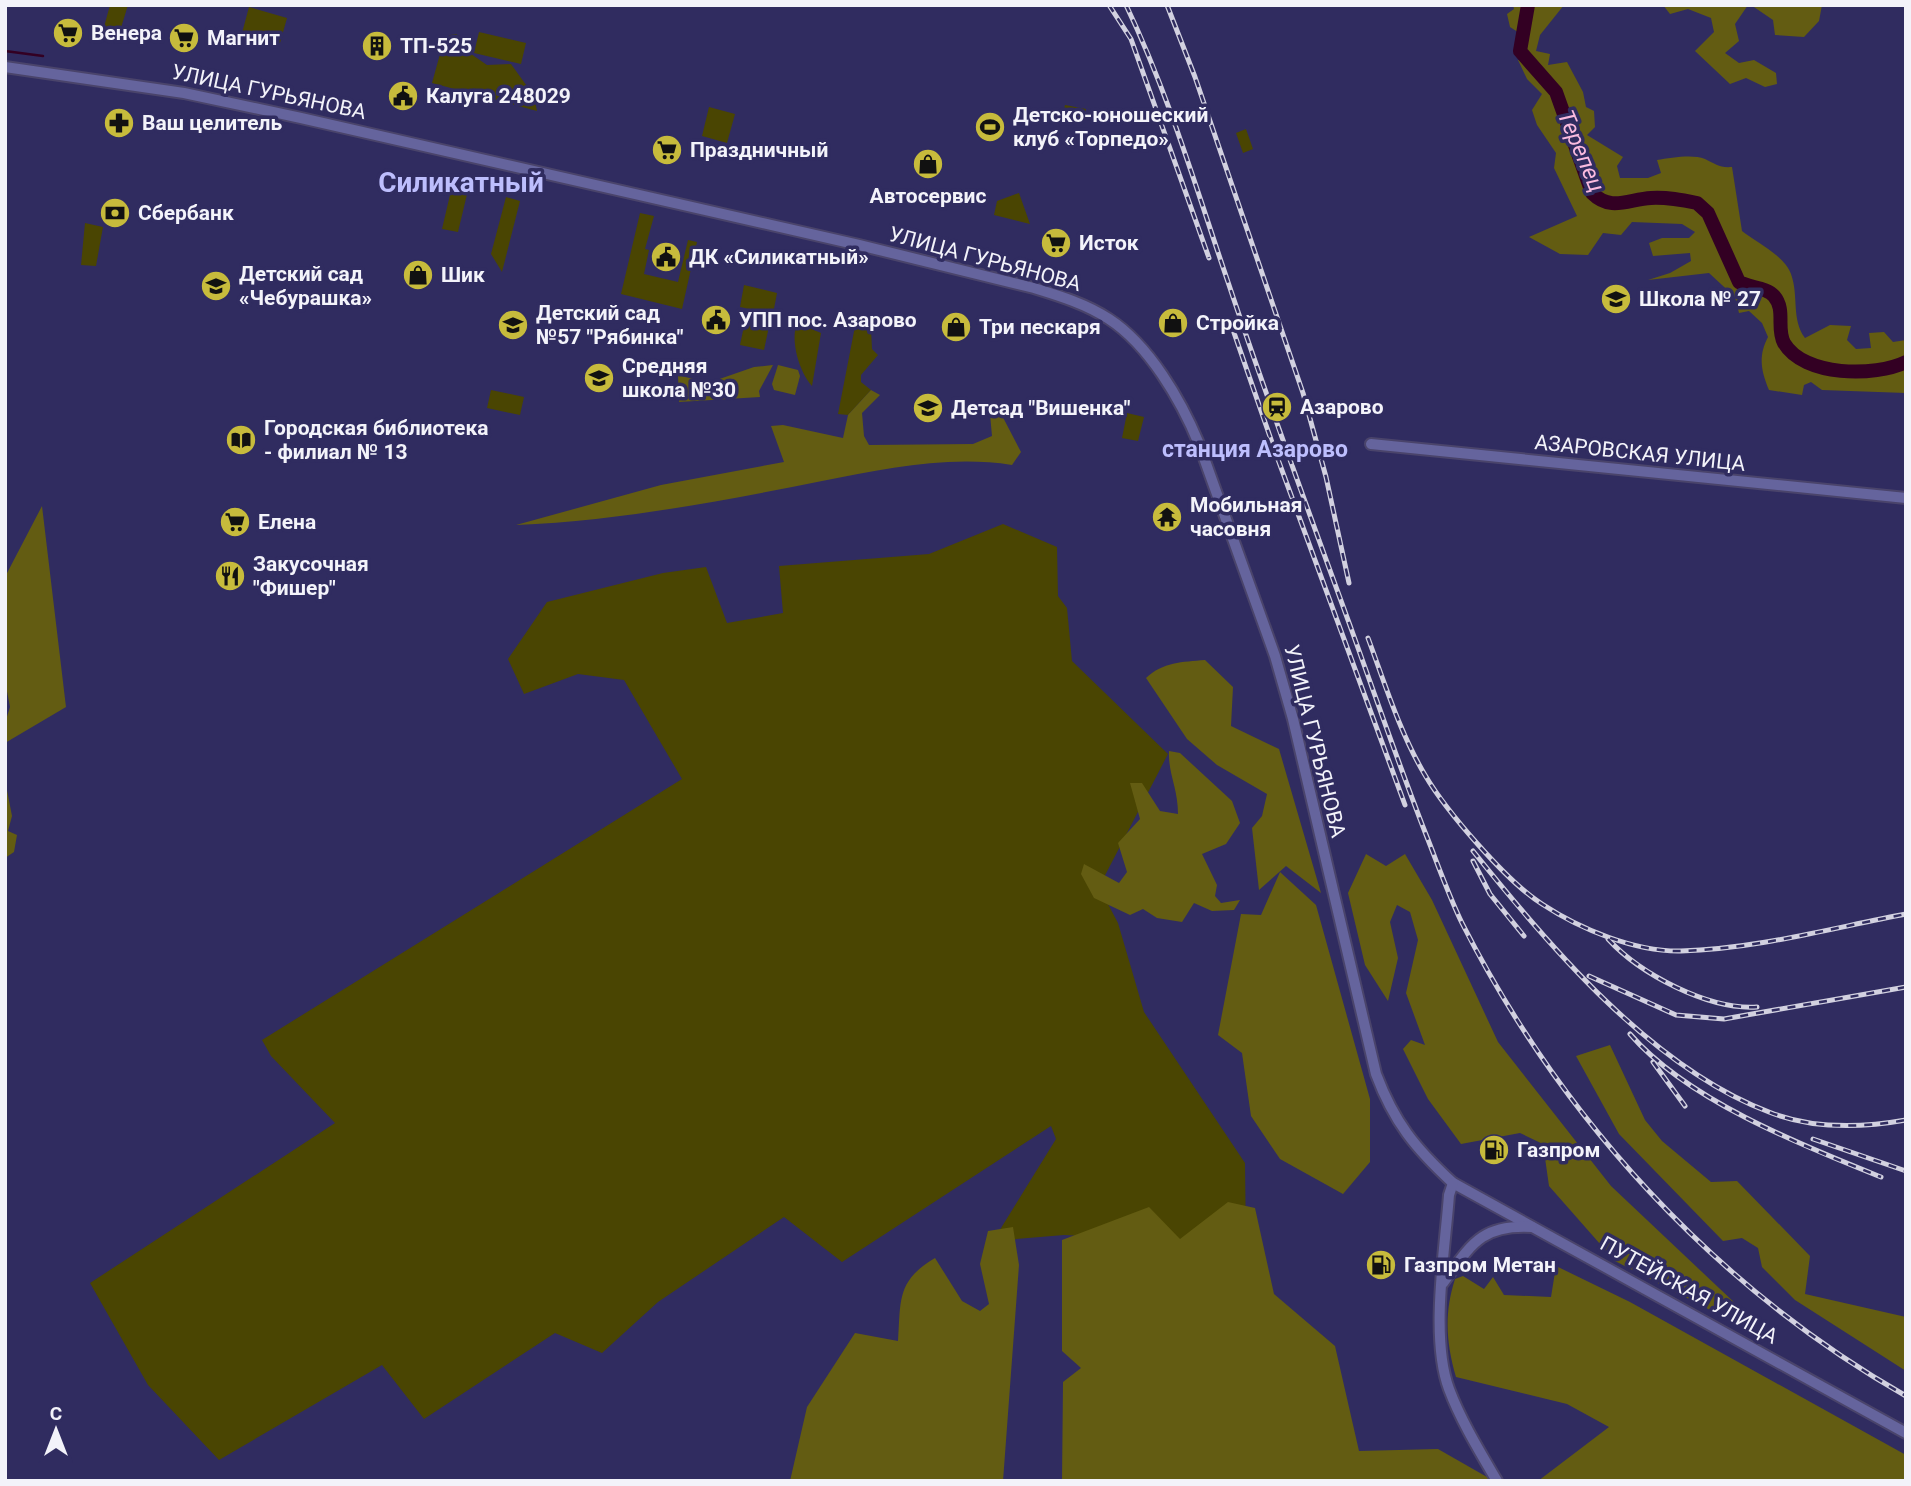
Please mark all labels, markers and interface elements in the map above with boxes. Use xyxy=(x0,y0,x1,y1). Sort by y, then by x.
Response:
supermarket icon: Венера xyxy=(51,16,85,50)
place label: Венера xyxy=(91,21,162,45)
supermarket icon: Магнит xyxy=(167,21,201,55)
place label: Магнит xyxy=(207,26,280,50)
building icon: ТП-525 xyxy=(360,29,394,63)
place label: ТП-525 xyxy=(400,34,472,58)
street label: УЛИЦА ГУРЬЯНОВА xyxy=(170,60,369,124)
public building icon: Калуга 248029 xyxy=(386,79,420,113)
place label: Калуга 248029 xyxy=(426,84,571,108)
place label: Детско-юношеский клуб «Торпедо» xyxy=(1013,103,1208,151)
pharmacy icon: Ваш целитель xyxy=(102,106,136,140)
water label: Терепец xyxy=(1552,106,1610,196)
sports icon: Детско-юношеский клуб «Торпедо» xyxy=(973,110,1007,144)
place label: Ваш целитель xyxy=(142,111,282,135)
supermarket icon: Праздничный xyxy=(650,133,684,167)
place label: Праздничный xyxy=(690,138,828,162)
shop icon: Автосервис xyxy=(911,147,945,181)
district label: Силикатный xyxy=(378,166,544,199)
place label: Автосервис xyxy=(870,184,986,208)
bank icon: Сбербанк xyxy=(98,196,132,230)
place label: Сбербанк xyxy=(138,201,234,225)
street label: УЛИЦА ГУРЬЯНОВА xyxy=(886,222,1084,296)
supermarket icon: Исток xyxy=(1039,226,1073,260)
place label: Исток xyxy=(1079,231,1139,255)
public building icon: ДК «Силикатный» xyxy=(649,240,683,274)
place label: ДК «Силикатный» xyxy=(689,245,869,269)
shop icon: Шик xyxy=(401,258,435,292)
place label: Детский сад «Чебурашка» xyxy=(239,262,372,310)
place label: Шик xyxy=(441,263,485,287)
school or university icon: Детский сад «Чебурашка» xyxy=(199,269,233,303)
school or university icon: Школа № 27 xyxy=(1599,282,1633,316)
place label: Школа № 27 xyxy=(1639,287,1761,311)
place label: Детский сад №57 "Рябинка" xyxy=(536,301,684,349)
public building icon: УПП пос. Азарово xyxy=(699,303,733,337)
shop icon: Стройка xyxy=(1156,306,1190,340)
school or university icon: Детский сад №57 "Рябинка" xyxy=(496,308,530,342)
place label: УПП пос. Азарово xyxy=(739,308,917,332)
shop icon: Три пескаря xyxy=(939,310,973,344)
place label: Стройка xyxy=(1196,311,1279,335)
place label: Три пескаря xyxy=(979,315,1101,339)
place label: Средняя школа №30 xyxy=(622,354,736,402)
school or university icon: Средняя школа №30 xyxy=(582,361,616,395)
station icon: Азарово xyxy=(1260,390,1294,424)
school or university icon: Детсад "Вишенка" xyxy=(911,391,945,425)
place label: Азарово xyxy=(1300,395,1384,419)
place label: Детсад "Вишенка" xyxy=(951,396,1131,420)
place label: Городская библиотека - филиал № 13 xyxy=(264,416,488,464)
library icon: Городская библиотека - филиал № 13 xyxy=(224,423,258,457)
street label: АЗАРОВСКАЯ УЛИЦА xyxy=(1533,430,1747,476)
district label: станция Азарово xyxy=(1162,436,1348,463)
place label: Мобильная часовня xyxy=(1190,493,1302,541)
temple icon: Мобильная часовня xyxy=(1150,500,1184,534)
supermarket icon: Елена xyxy=(218,505,252,539)
place label: Елена xyxy=(258,510,316,534)
place label: Закусочная "Фишер" xyxy=(253,552,369,600)
restaurant icon: Закусочная "Фишер" xyxy=(213,559,247,593)
street label: УЛИЦА ГУРЬЯНОВА xyxy=(1279,642,1351,840)
fuel station icon: Газпром xyxy=(1477,1133,1511,1167)
place label: Газпром xyxy=(1517,1138,1600,1162)
street label: ПУТЕЙСКАЯ УЛИЦА xyxy=(1596,1231,1782,1349)
fuel station icon: Газпром Метан xyxy=(1364,1248,1398,1282)
place label: Газпром Метан xyxy=(1404,1253,1556,1277)
north arrow xyxy=(21,1395,91,1465)
text: С xyxy=(50,1402,62,1425)

